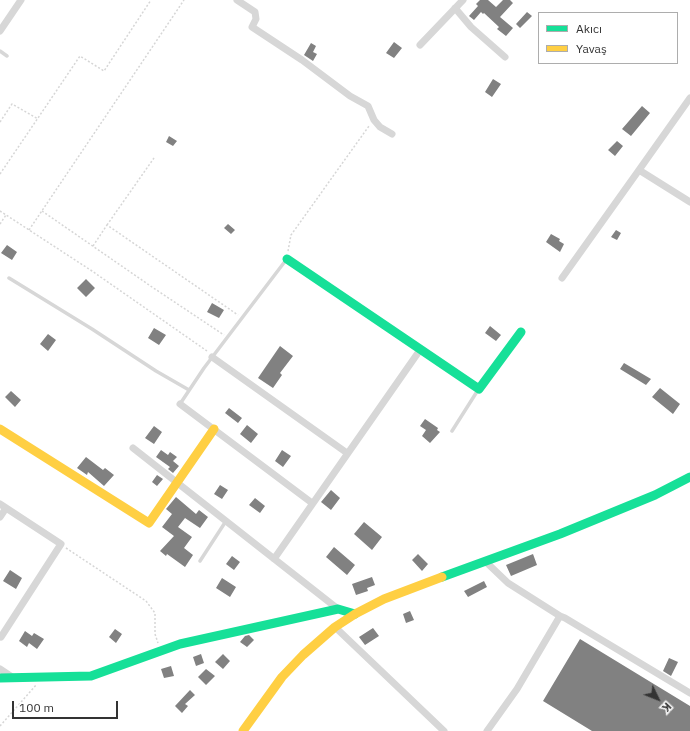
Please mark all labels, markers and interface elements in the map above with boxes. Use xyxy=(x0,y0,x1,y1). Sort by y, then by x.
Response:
legend xyxy=(538,12,678,64)
text: Akıcı xyxy=(576,21,602,36)
text: Yavaş xyxy=(576,41,607,56)
north arrow xyxy=(638,679,678,719)
scale bar xyxy=(14,693,120,719)
text: 100 m xyxy=(19,700,54,715)
text: K xyxy=(659,700,675,715)

